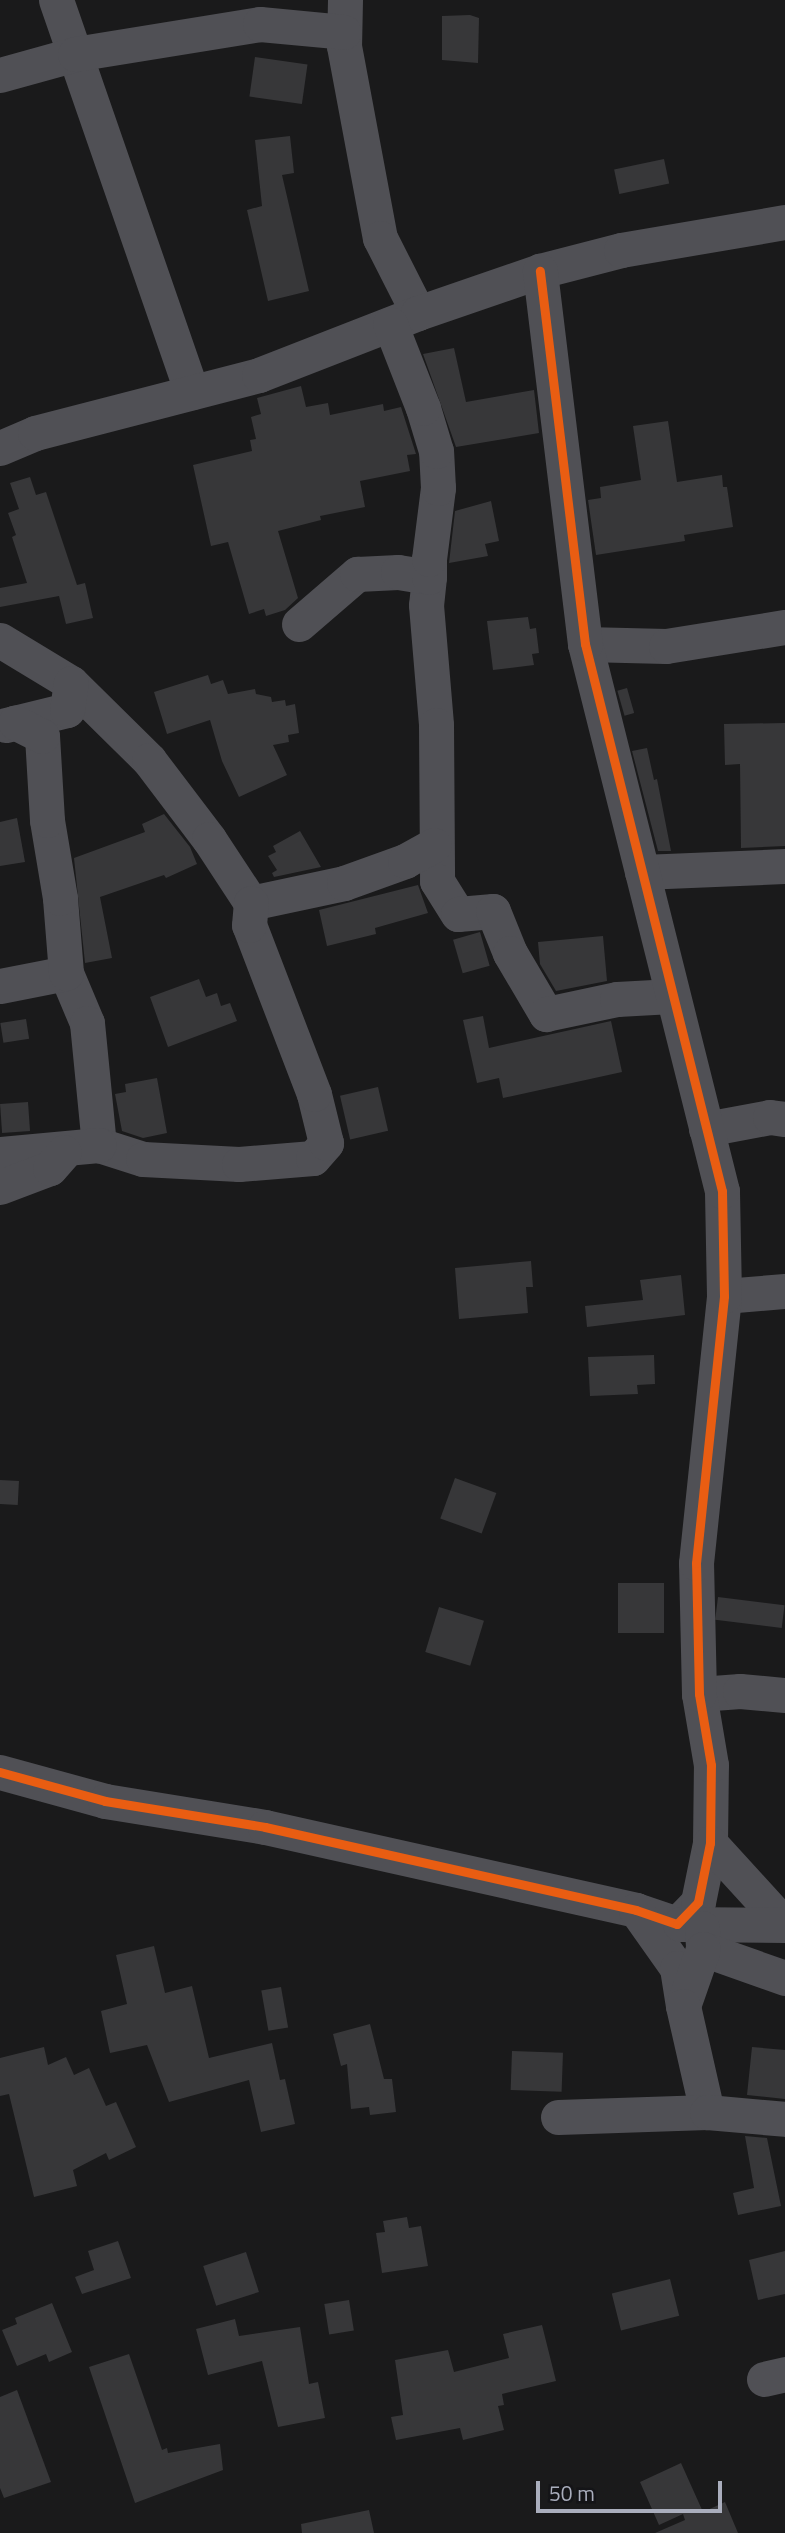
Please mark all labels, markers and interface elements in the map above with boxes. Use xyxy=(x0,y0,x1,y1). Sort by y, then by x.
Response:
scale bar xyxy=(540,2466,726,2510)
text: 50 m xyxy=(549,2477,595,2509)

